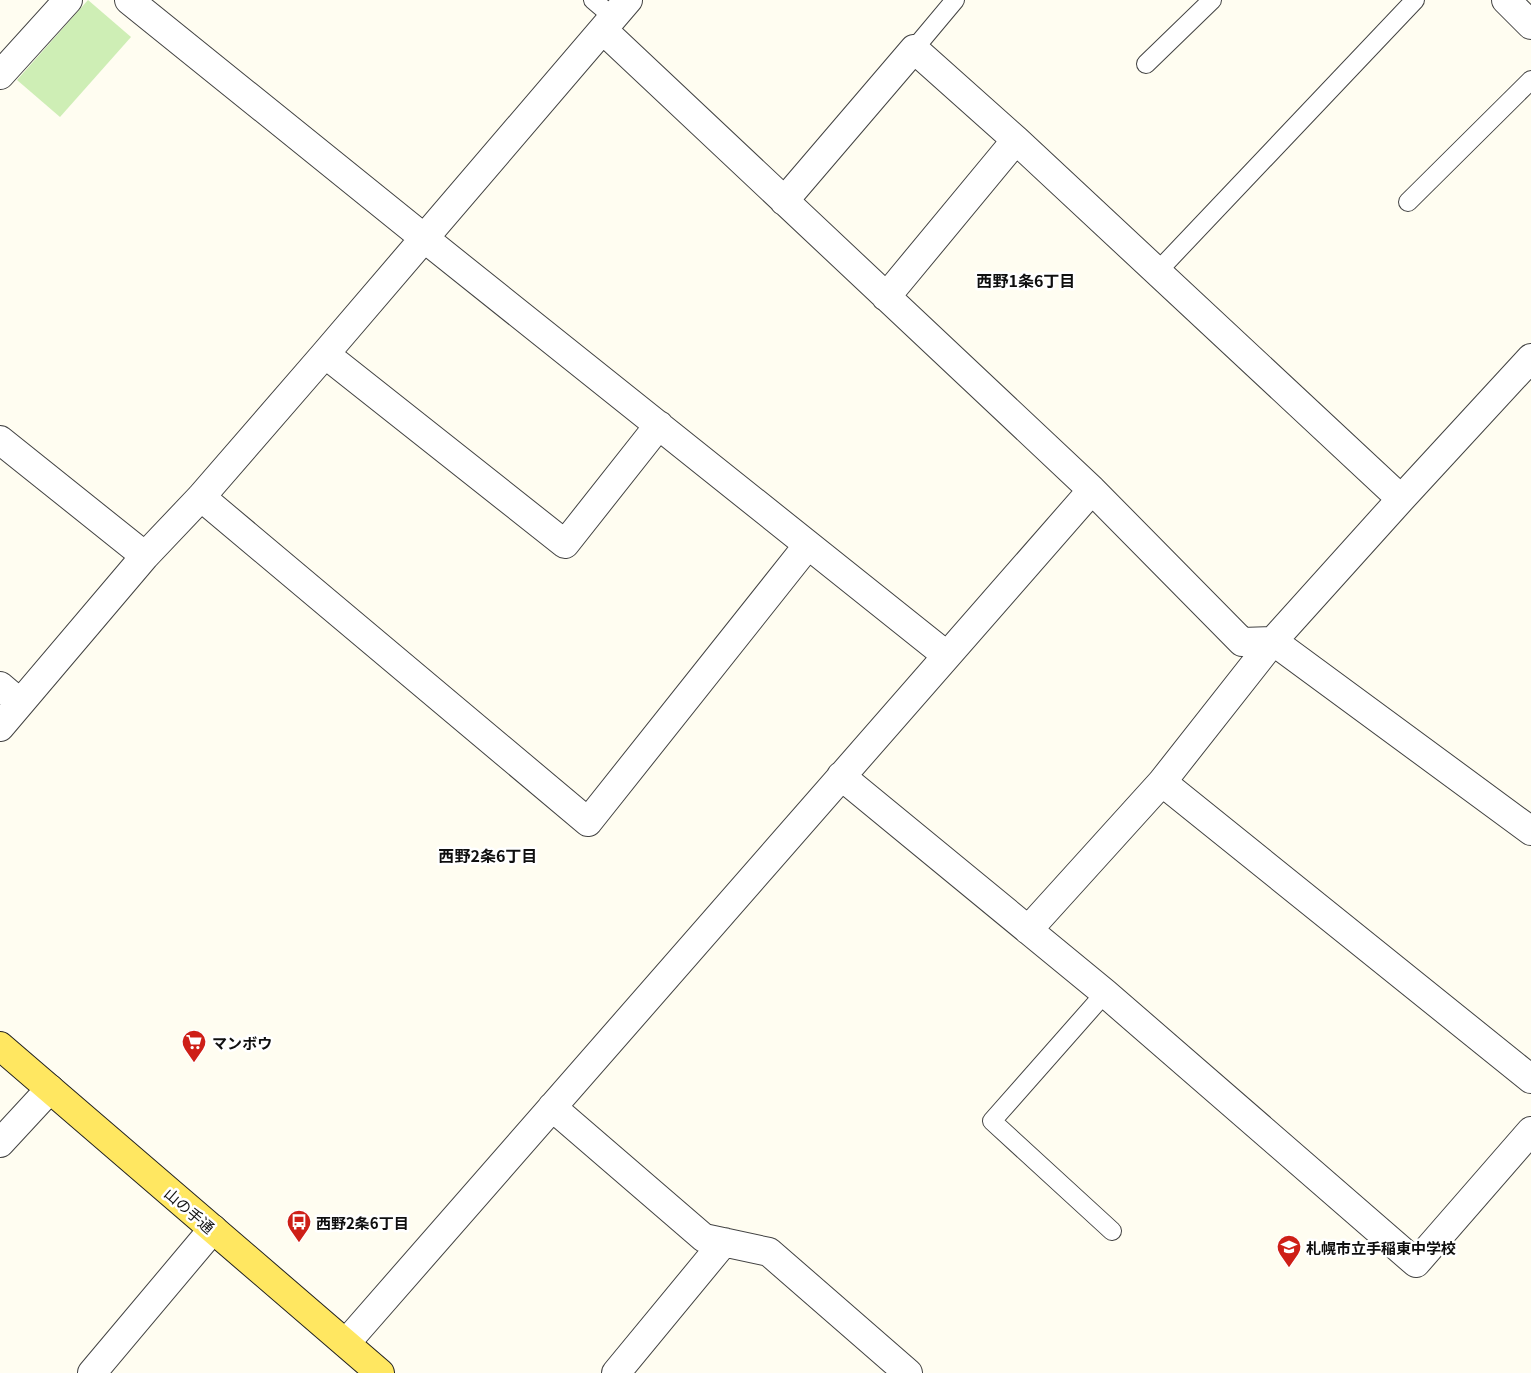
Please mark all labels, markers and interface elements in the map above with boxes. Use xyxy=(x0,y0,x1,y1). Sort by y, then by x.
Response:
district label: 西野1条6丁目 xyxy=(977,268,1075,292)
district label: 西野2条6丁目 xyxy=(439,843,537,867)
supermarket icon: マンボウ xyxy=(181,1029,207,1063)
place label: マンボウ xyxy=(212,1032,272,1053)
street label: 山の手通 xyxy=(160,1182,220,1238)
bus stop icon: 西野2条6丁目 xyxy=(286,1209,312,1243)
place label: 西野2条6丁目 xyxy=(316,1212,409,1233)
school or university icon: 札幌市立手稲東中学校 xyxy=(1276,1234,1302,1268)
place label: 札幌市立手稲東中学校 xyxy=(1306,1237,1456,1258)

